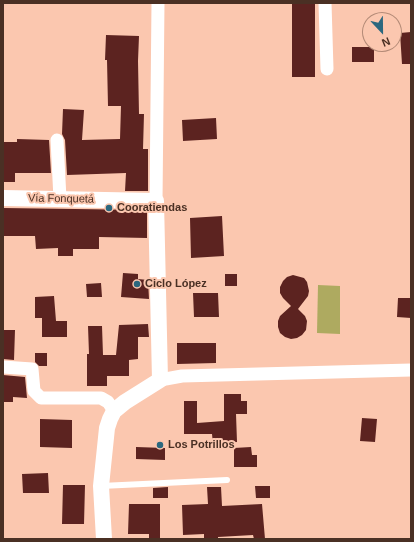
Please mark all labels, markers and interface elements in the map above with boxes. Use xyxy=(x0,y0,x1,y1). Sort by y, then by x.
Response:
north arrow xyxy=(362,12,402,52)
text: N xyxy=(380,35,392,49)
street label: Vía Fonquetá xyxy=(28,192,94,206)
place label: Cooratiendas xyxy=(117,201,187,215)
marker: Cooratiendas xyxy=(104,203,114,213)
place label: Ciclo López xyxy=(145,277,207,291)
marker: Ciclo López xyxy=(132,279,142,289)
place label: Los Potrillos xyxy=(168,438,235,452)
marker: Los Potrillos xyxy=(155,440,165,450)

